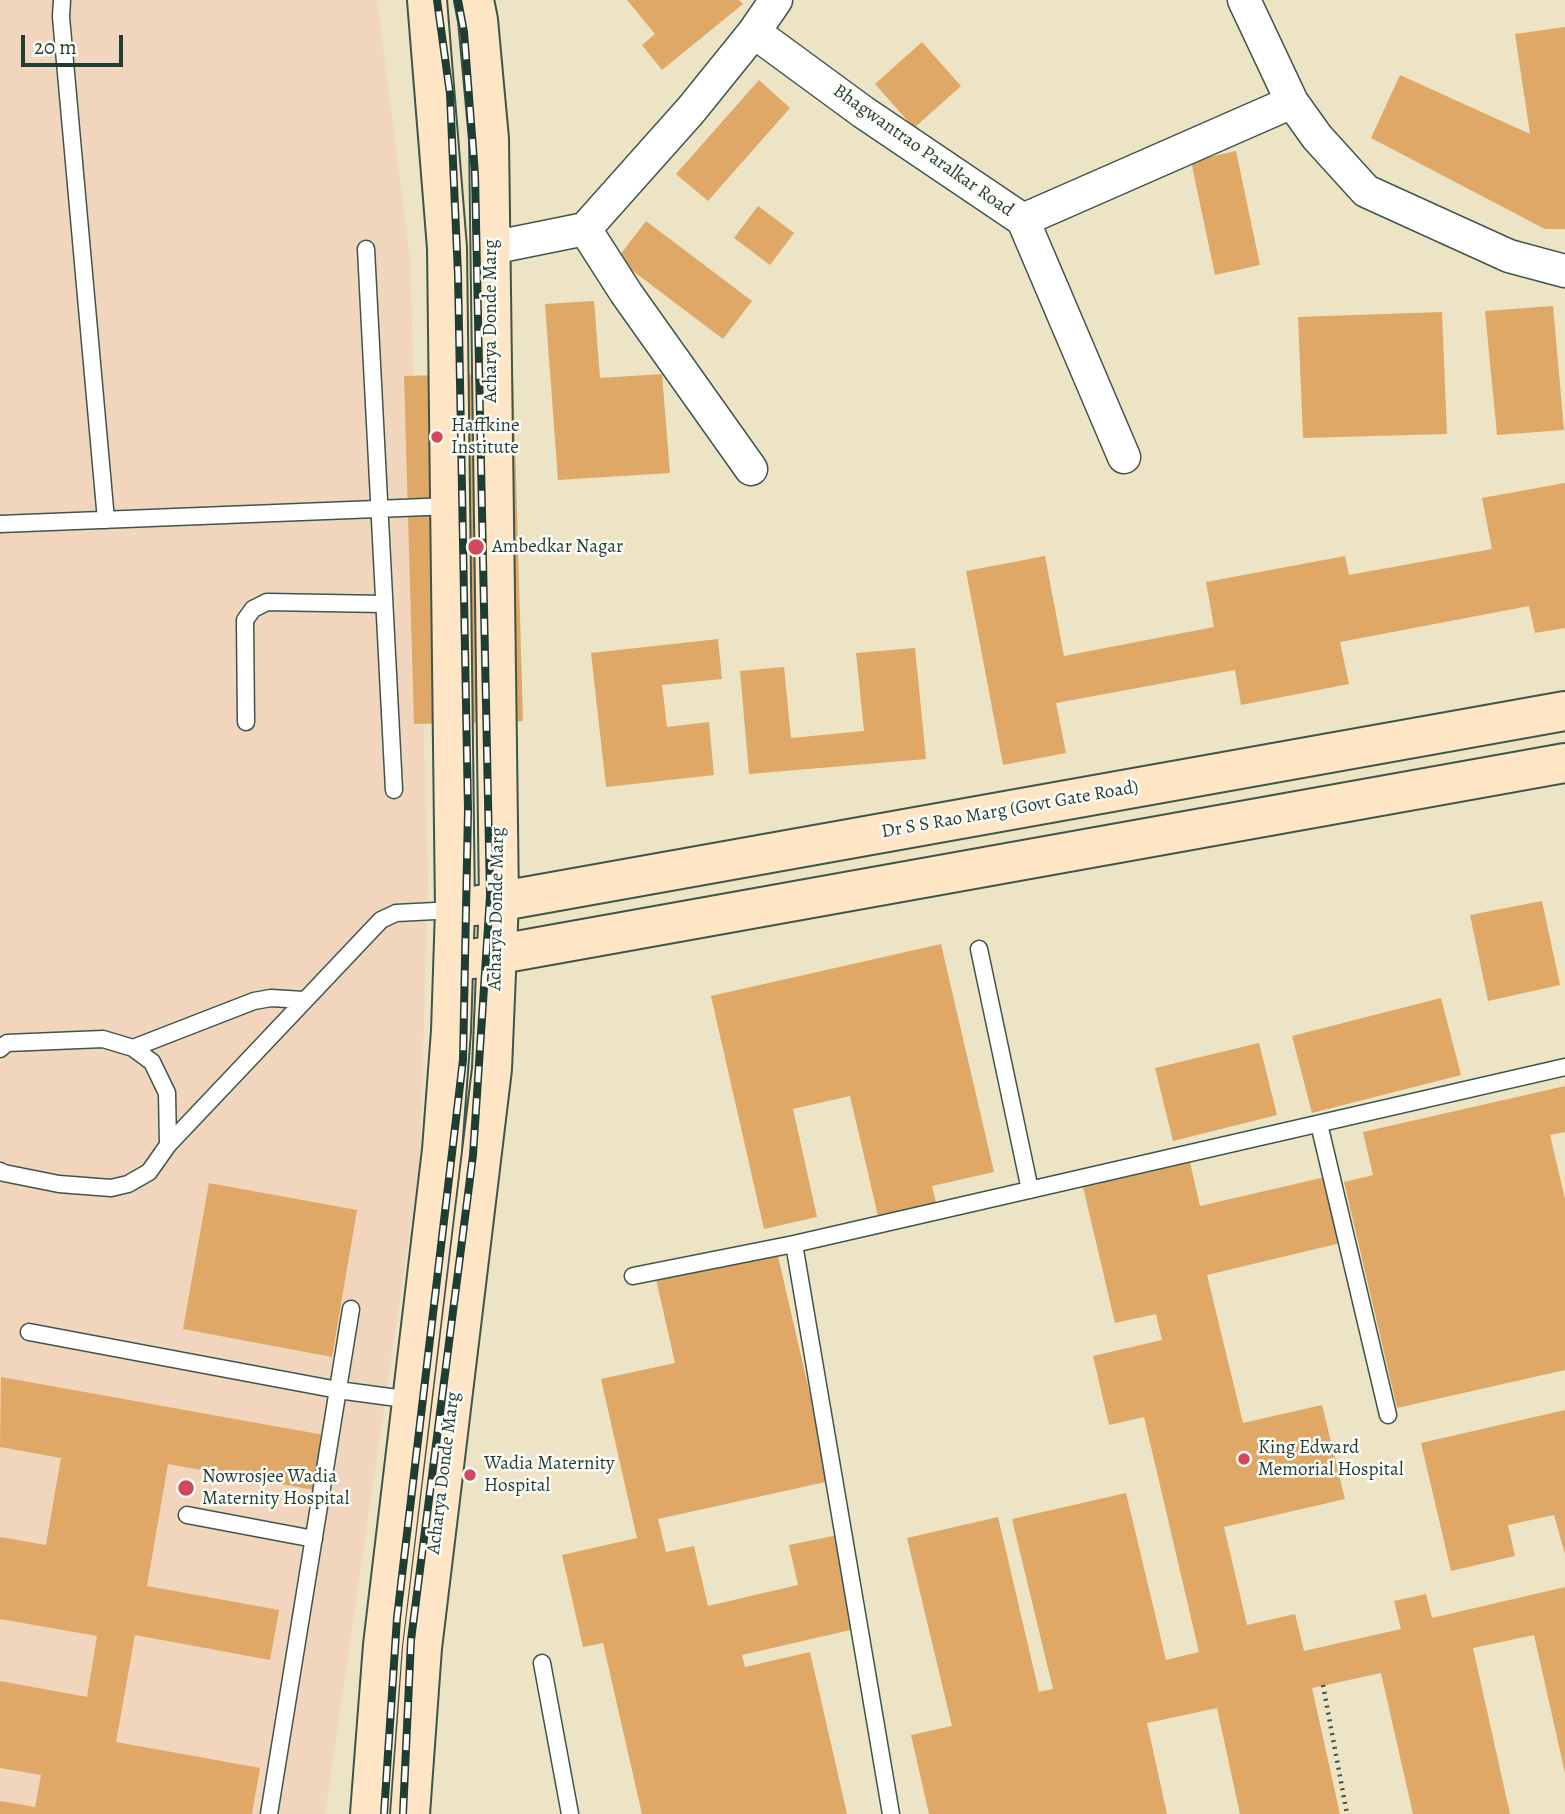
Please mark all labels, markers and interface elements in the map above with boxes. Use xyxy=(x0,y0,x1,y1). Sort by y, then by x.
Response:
scale bar xyxy=(24,21,126,65)
text: 20 m xyxy=(34,33,77,61)
street label: Bhagwantrao Paralkar Road xyxy=(828,80,1018,222)
street label: Acharya Donde Marg xyxy=(480,239,502,403)
place label: Haffkine Institute xyxy=(451,415,519,459)
marker: Haffkine Institute xyxy=(429,429,445,445)
place label: Ambedkar Nagar xyxy=(492,536,623,558)
marker: Ambedkar Nagar xyxy=(466,537,486,557)
street label: Dr S S Rao Marg (Govt Gate Road) xyxy=(880,776,1140,844)
street label: Acharya Donde Marg xyxy=(484,827,510,991)
street label: Acharya Donde Marg xyxy=(423,1390,465,1556)
place label: King Edward Memorial Hospital xyxy=(1258,1437,1404,1481)
marker: King Edward Memorial Hospital xyxy=(1236,1451,1252,1467)
place label: Wadia Maternity Hospital xyxy=(484,1453,615,1497)
place label: Nowrosjee Wadia Maternity Hospital xyxy=(202,1466,349,1510)
marker: Wadia Maternity Hospital xyxy=(462,1467,478,1483)
marker: Nowrosjee Wadia Maternity Hospital xyxy=(176,1478,196,1498)

